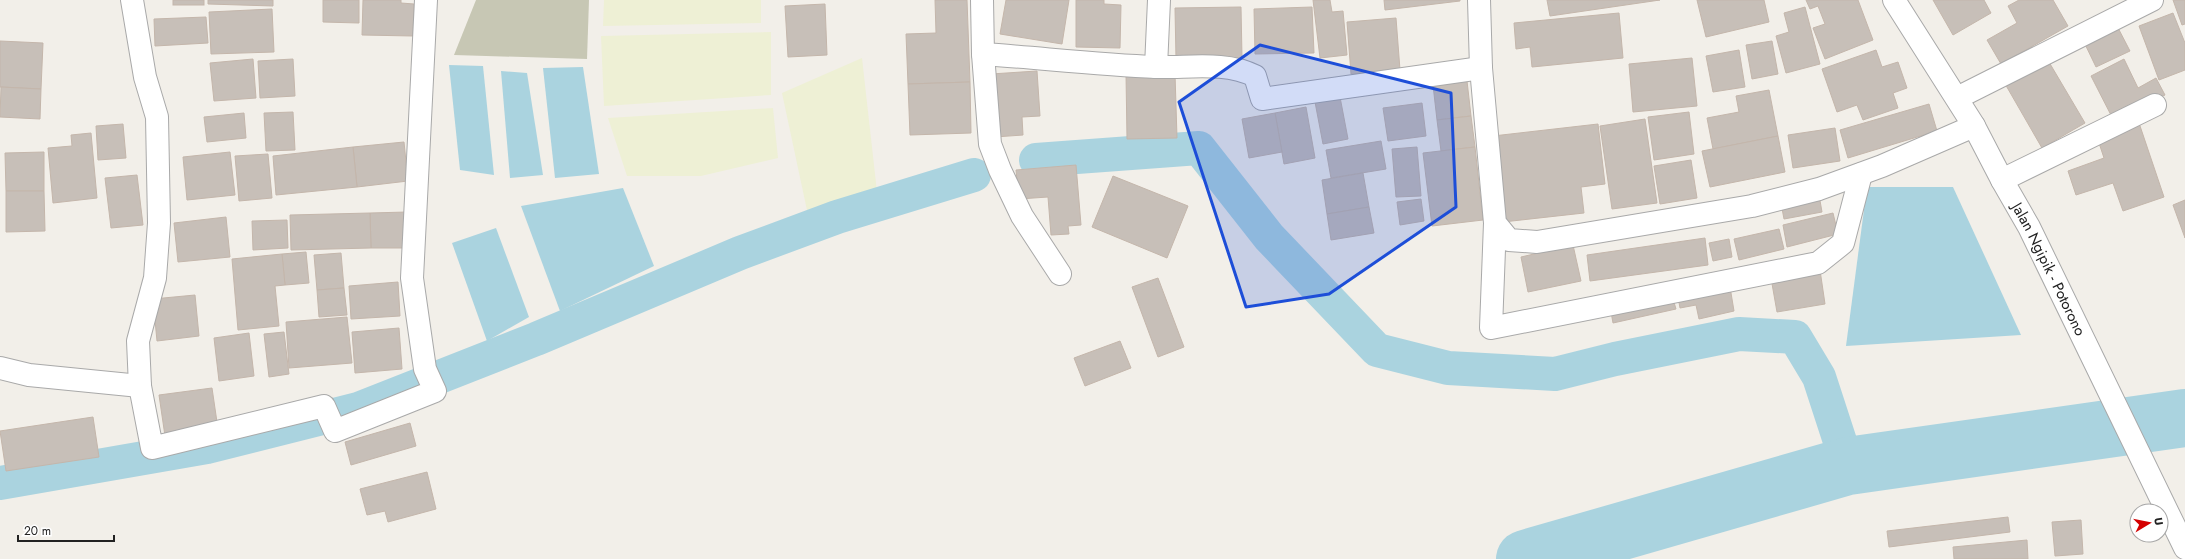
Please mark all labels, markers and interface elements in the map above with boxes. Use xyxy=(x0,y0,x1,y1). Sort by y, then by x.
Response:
street label: Jalan Ngipik - Potorono xyxy=(2005,197,2091,340)
north arrow xyxy=(2129,503,2169,543)
text: U xyxy=(2150,516,2167,526)
scale bar xyxy=(18,517,114,543)
text: 20 m xyxy=(24,522,51,540)

